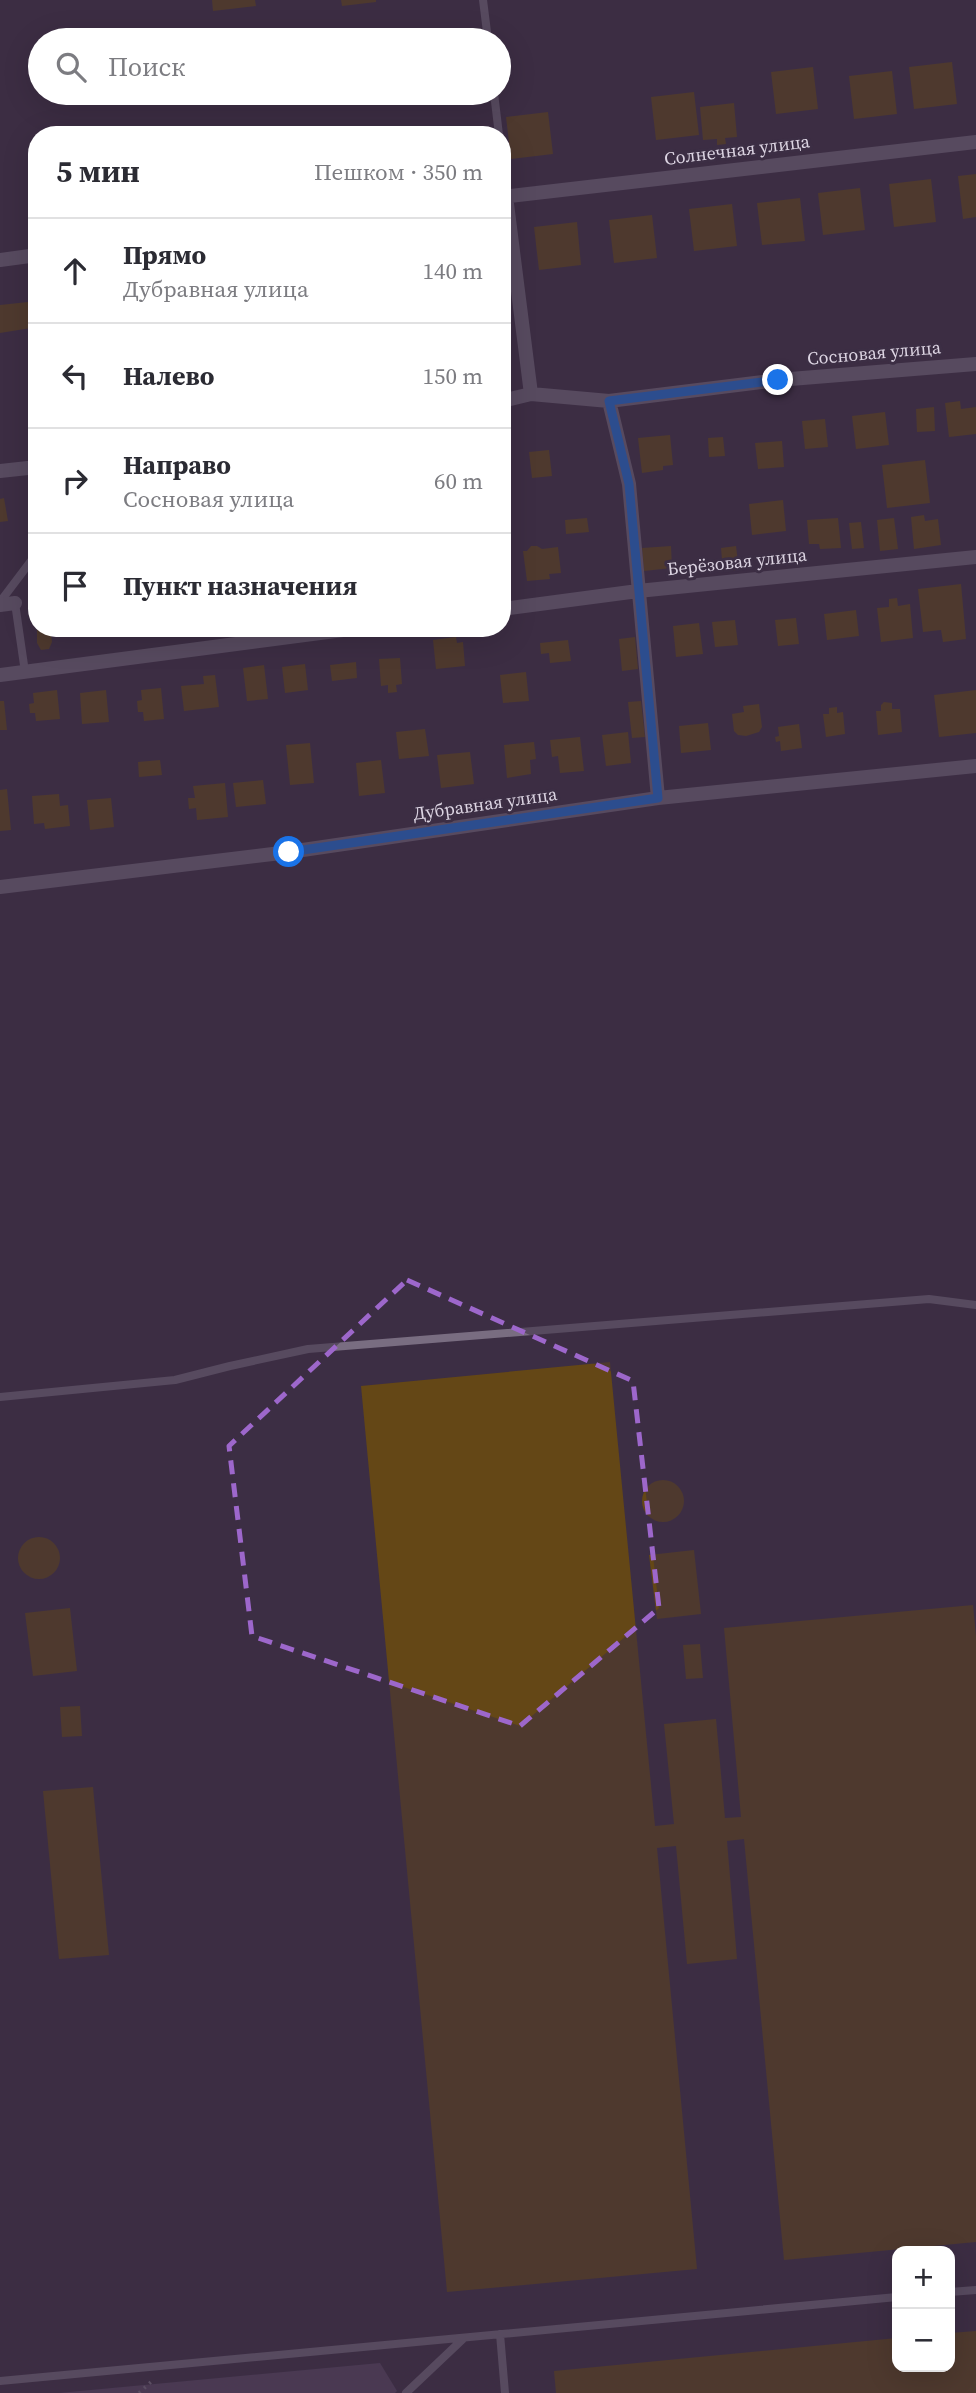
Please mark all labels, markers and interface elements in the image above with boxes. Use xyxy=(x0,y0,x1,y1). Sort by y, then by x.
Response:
search box xyxy=(28,28,511,105)
icon: search xyxy=(52,48,90,86)
text: Поиск xyxy=(108,49,185,85)
street label: Солнечная улица xyxy=(663,128,812,171)
text: 5 мин xyxy=(56,151,140,192)
text: Пешком · 350 m xyxy=(314,156,483,188)
text: Прямо xyxy=(123,237,206,273)
icon: ahead xyxy=(56,252,94,290)
text: 140 m xyxy=(422,255,483,287)
text: Дубравная улица xyxy=(123,273,309,305)
street label: Сосновая улица xyxy=(806,334,943,371)
icon: left xyxy=(56,357,94,395)
text: Налево xyxy=(123,358,214,394)
text: 150 m xyxy=(422,360,483,392)
route end xyxy=(762,364,793,395)
text: Направо xyxy=(123,447,231,483)
icon: right xyxy=(56,462,94,500)
text: 60 m xyxy=(434,465,483,497)
text: Сосновая улица xyxy=(123,483,294,515)
street label: Берёзовая улица xyxy=(666,542,809,581)
icon: arrive xyxy=(56,567,94,605)
text: Пункт назначения xyxy=(123,568,357,604)
street label: Дубравная улица xyxy=(411,781,559,826)
route start xyxy=(273,836,304,867)
map controls xyxy=(892,2246,955,2372)
button: + xyxy=(892,2246,955,2309)
button: − xyxy=(892,2309,955,2372)

